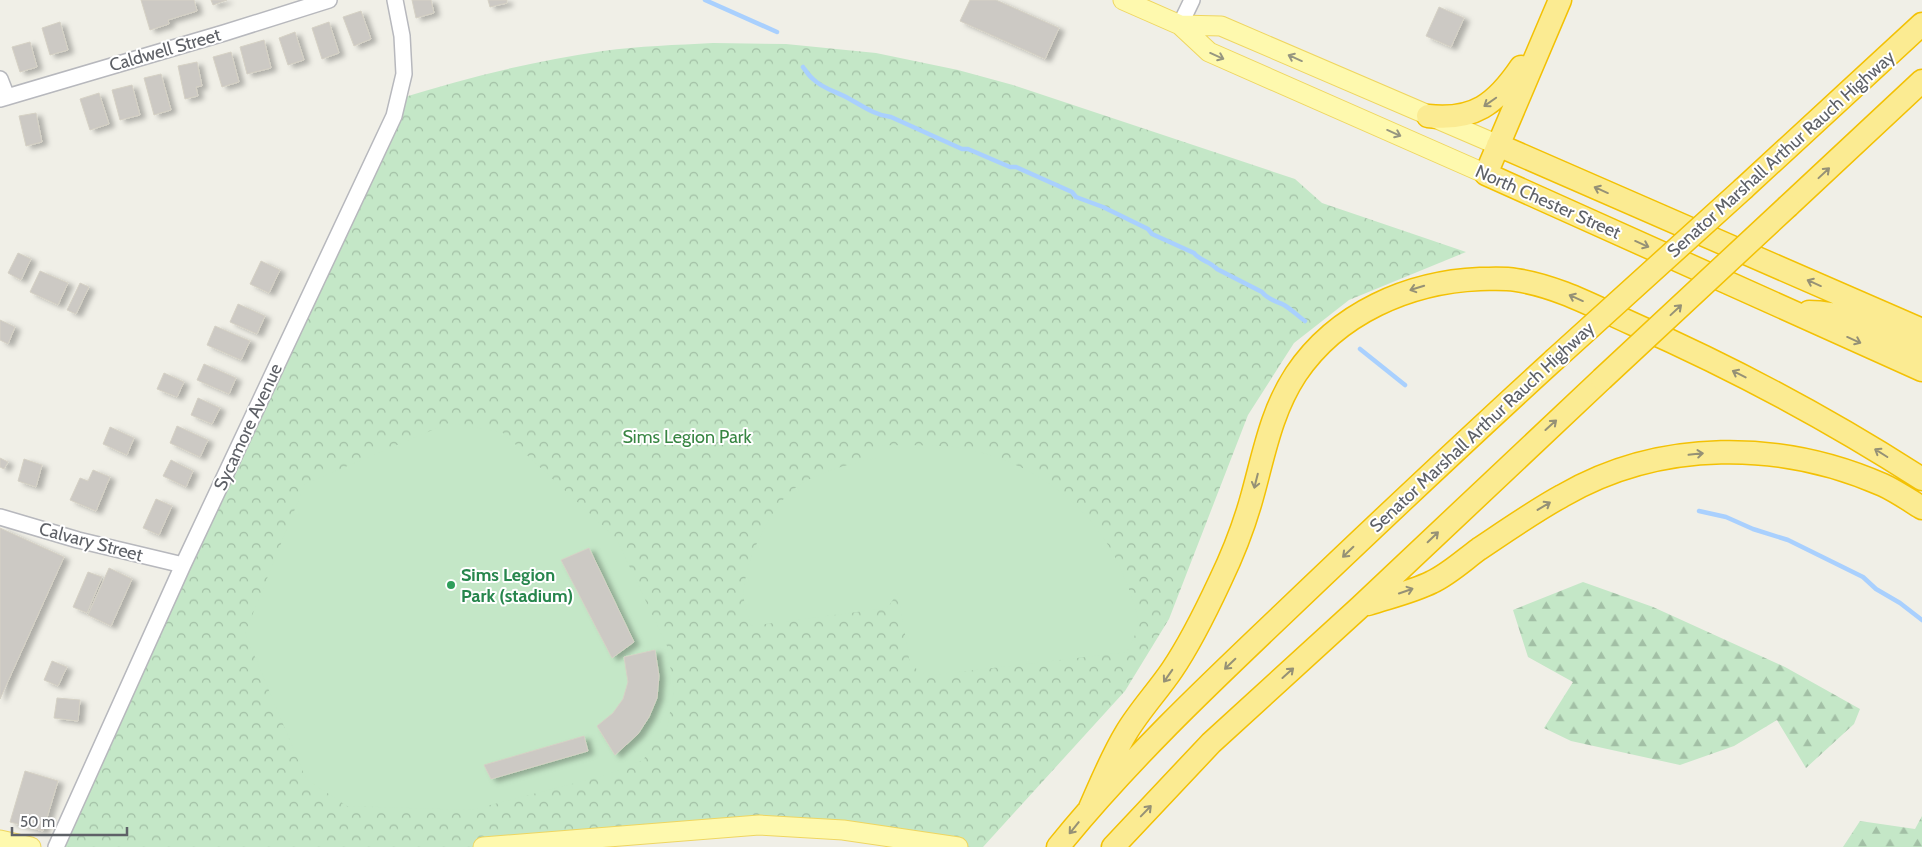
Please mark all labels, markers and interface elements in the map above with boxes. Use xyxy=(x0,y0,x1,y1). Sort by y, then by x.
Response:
street label: Caldwell Street xyxy=(107,24,223,76)
street label: Senator Marshall Arthur Rauch Highway xyxy=(1663,46,1899,262)
one-way arrow xyxy=(1209,51,1224,61)
one-way arrow xyxy=(1288,52,1303,62)
one-way arrow xyxy=(1483,97,1497,107)
one-way arrow xyxy=(1387,130,1402,139)
street label: North Chester Street xyxy=(1472,160,1624,244)
one-way arrow xyxy=(1817,167,1830,179)
one-way arrow xyxy=(1594,185,1609,195)
one-way arrow xyxy=(1634,240,1649,249)
one-way arrow xyxy=(1807,277,1822,287)
one-way arrow xyxy=(1410,284,1426,294)
one-way arrow xyxy=(1569,293,1584,303)
one-way arrow xyxy=(1670,304,1683,316)
street label: Senator Marshall Arthur Rauch Highway xyxy=(1365,317,1599,537)
one-way arrow xyxy=(1846,335,1861,345)
street label: Sycamore Avenue xyxy=(209,360,287,494)
one-way arrow xyxy=(1732,369,1747,378)
one-way arrow xyxy=(1545,420,1558,431)
park label: Sims Legion Park xyxy=(622,426,752,448)
one-way arrow xyxy=(1874,448,1888,458)
one-way arrow xyxy=(1687,449,1703,459)
one-way arrow xyxy=(1251,473,1260,489)
one-way arrow xyxy=(1536,501,1550,511)
street label: Calvary Street xyxy=(37,518,145,566)
one-way arrow xyxy=(1427,531,1439,543)
one-way arrow xyxy=(1341,546,1354,558)
place label: Sims Legion Park (stadium) xyxy=(461,564,573,607)
marker: Sims Legion Park (stadium) xyxy=(445,579,457,591)
one-way arrow xyxy=(1398,586,1413,595)
one-way arrow xyxy=(1224,658,1236,671)
one-way arrow xyxy=(1281,667,1294,679)
one-way arrow xyxy=(1163,669,1173,683)
scale bar xyxy=(12,804,128,836)
one-way arrow xyxy=(1140,805,1152,817)
text: 50 m xyxy=(20,813,55,831)
one-way arrow xyxy=(1069,821,1080,834)

